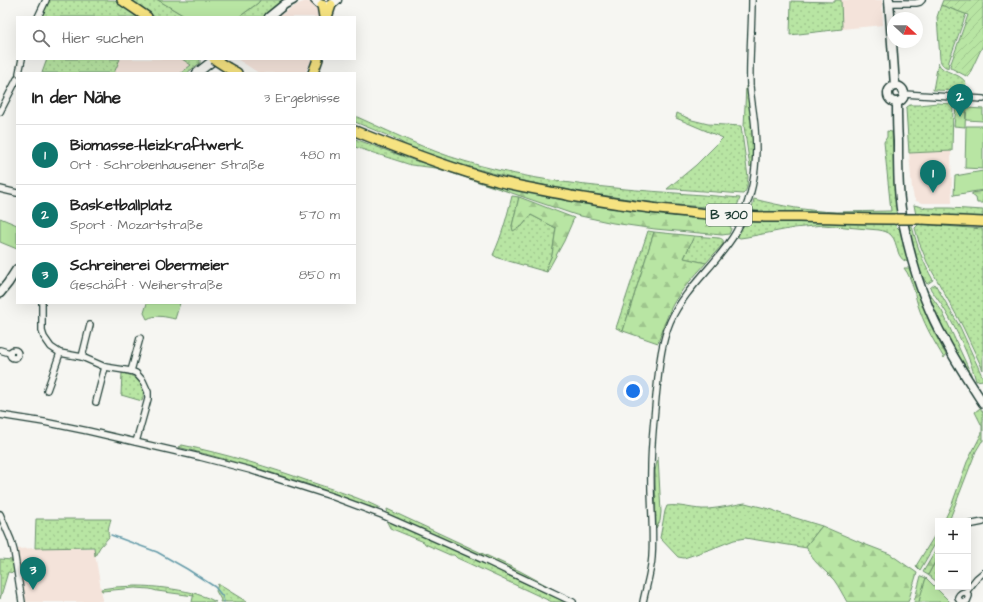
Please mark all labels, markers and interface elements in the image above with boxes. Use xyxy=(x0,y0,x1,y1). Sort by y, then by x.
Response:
north arrow xyxy=(887,12,923,48)
search box xyxy=(16,16,356,60)
icon: search xyxy=(30,27,52,49)
text: Hier suchen xyxy=(62,28,143,49)
pin: 2 xyxy=(947,84,973,117)
text: In der Nähe xyxy=(32,86,121,110)
text: 3 Ergebnisse xyxy=(264,89,340,107)
text: Biomasse-Heizkraftwerk xyxy=(70,135,243,156)
text: 1 xyxy=(44,146,46,164)
text: 480 m xyxy=(299,146,340,164)
text: Ort · Schrobenhausener Straße xyxy=(70,156,265,174)
pin: 1 xyxy=(920,160,946,193)
text: Basketballplatz xyxy=(70,195,172,216)
road number: B 300 xyxy=(706,204,752,226)
text: 2 xyxy=(41,206,49,224)
text: 570 m xyxy=(299,206,340,224)
text: Sport · Mozartstraße xyxy=(70,216,203,234)
text: Schreinerei Obermeier xyxy=(70,255,229,276)
text: 3 xyxy=(42,266,48,284)
text: 850 m xyxy=(299,266,340,284)
text: Geschäft · Weiherstraße xyxy=(70,276,223,294)
your location xyxy=(623,381,643,401)
map controls xyxy=(935,518,971,590)
button: + xyxy=(935,518,971,554)
button: − xyxy=(935,554,971,590)
pin: 3 xyxy=(20,557,46,590)

